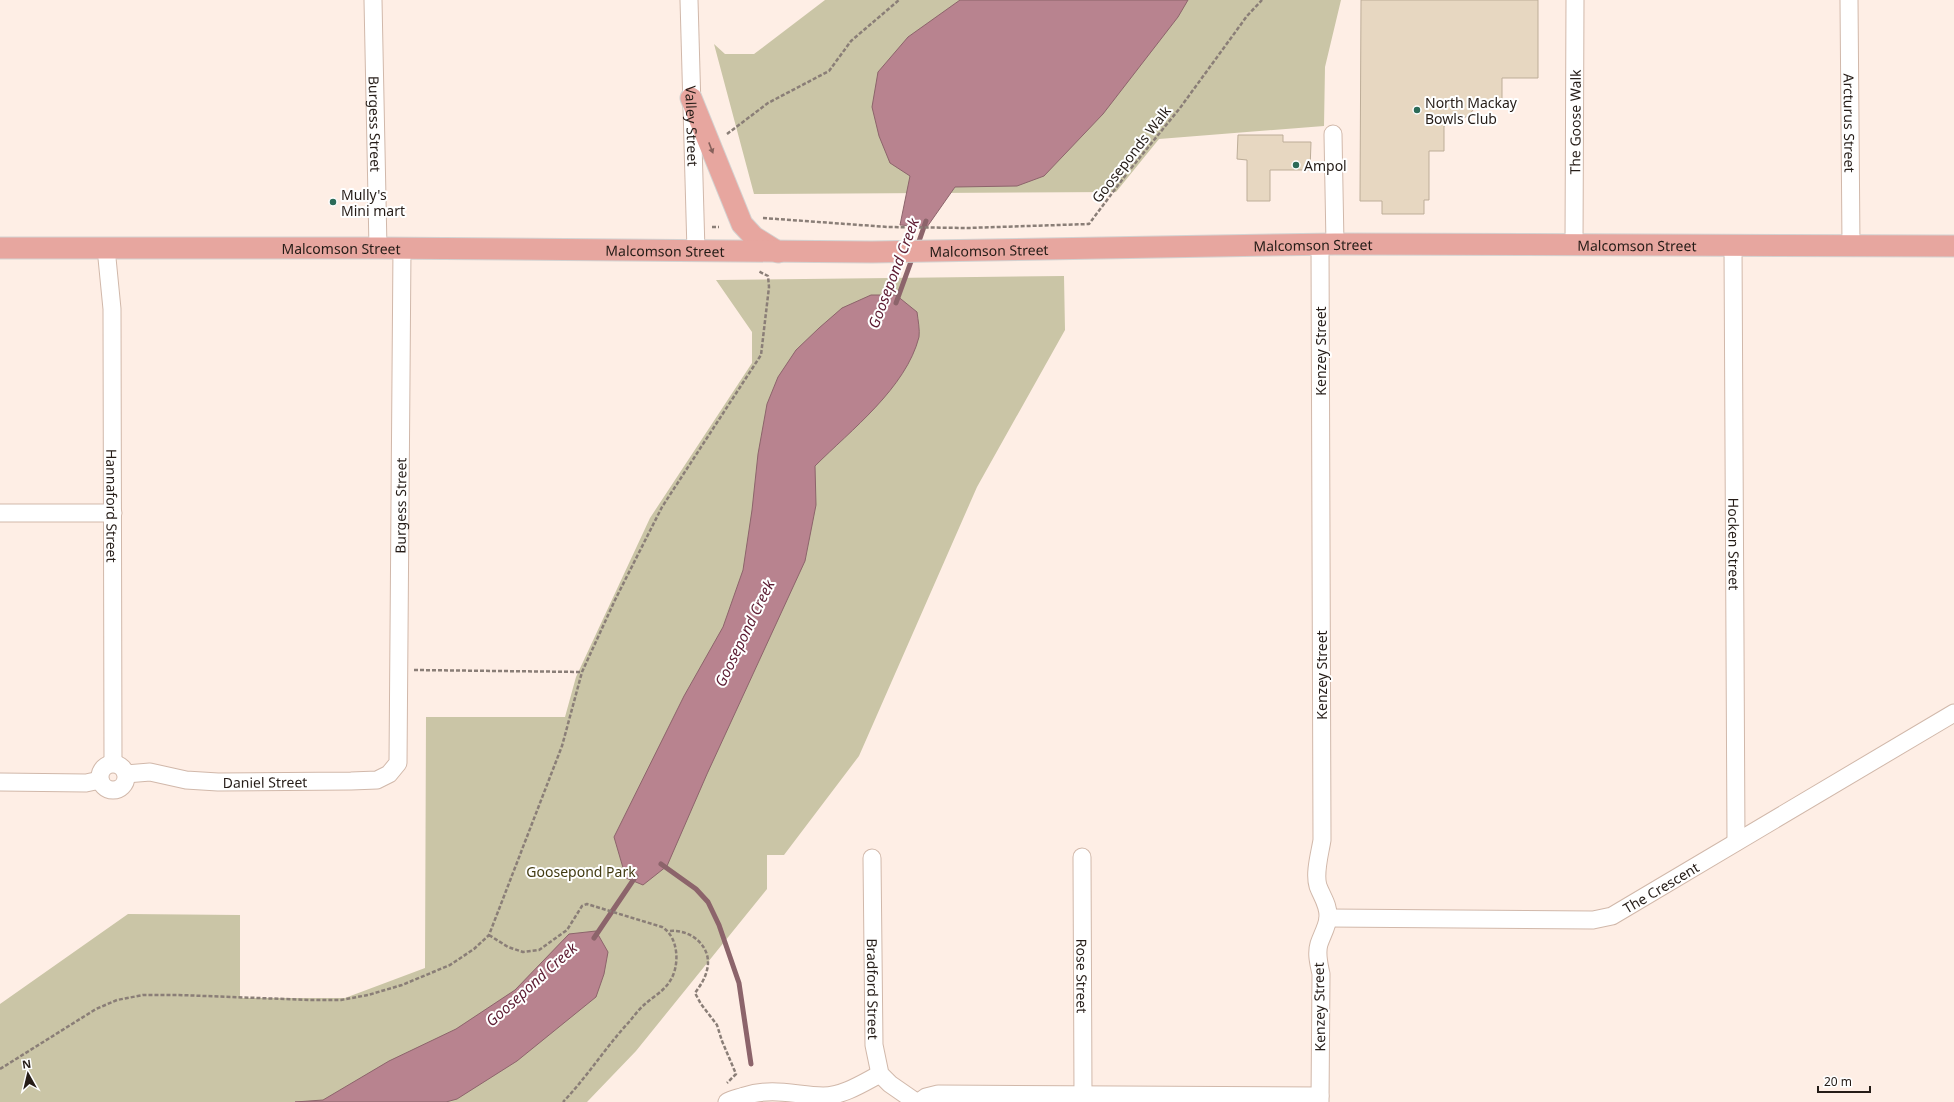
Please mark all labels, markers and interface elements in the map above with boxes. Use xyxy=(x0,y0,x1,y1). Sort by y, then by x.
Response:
street label: The Goose Walk xyxy=(1565,69,1584,175)
street label: Arcturus Street xyxy=(1840,73,1860,173)
street label: Burgess Street xyxy=(365,76,386,172)
street label: Valley Street xyxy=(682,85,703,167)
place label: North Mackay Bowls Club xyxy=(1425,93,1518,128)
street label: Gooseponds Walk xyxy=(1087,101,1175,206)
marker: North Mackay Bowls Club xyxy=(1412,105,1422,115)
one-way arrow xyxy=(708,142,714,154)
place label: Ampol xyxy=(1304,156,1347,175)
marker: Ampol xyxy=(1291,160,1301,170)
place label: Mully's Mini mart xyxy=(341,185,405,220)
marker: Mully's Mini mart xyxy=(328,197,338,207)
water label: Goosepond Creek xyxy=(863,215,923,331)
street label: Malcomson Street xyxy=(1253,234,1373,255)
street label: Malcomson Street xyxy=(1577,235,1697,255)
street label: Malcomson Street xyxy=(281,239,401,258)
street label: Malcomson Street xyxy=(929,239,1049,261)
street label: Malcomson Street xyxy=(605,240,725,260)
street label: Kenzey Street xyxy=(1311,306,1330,396)
street label: Hannaford Street xyxy=(103,449,122,563)
street label: Burgess Street xyxy=(390,458,410,554)
street label: Hocken Street xyxy=(1725,498,1744,590)
water label: Goosepond Creek xyxy=(710,576,779,690)
street label: Kenzey Street xyxy=(1312,630,1331,720)
street label: Daniel Street xyxy=(223,772,307,791)
street label: The Crescent xyxy=(1619,857,1702,917)
park label: Goosepond Park xyxy=(526,862,636,881)
water label: Goosepond Creek xyxy=(481,937,581,1030)
street label: Bradford Street xyxy=(863,938,883,1040)
street label: Rose Street xyxy=(1073,939,1092,1013)
street label: Kenzey Street xyxy=(1309,962,1329,1052)
north arrow xyxy=(8,1054,48,1094)
text: N xyxy=(21,1056,32,1072)
scale bar xyxy=(1818,1068,1870,1094)
text: 20 m xyxy=(1824,1073,1852,1090)

